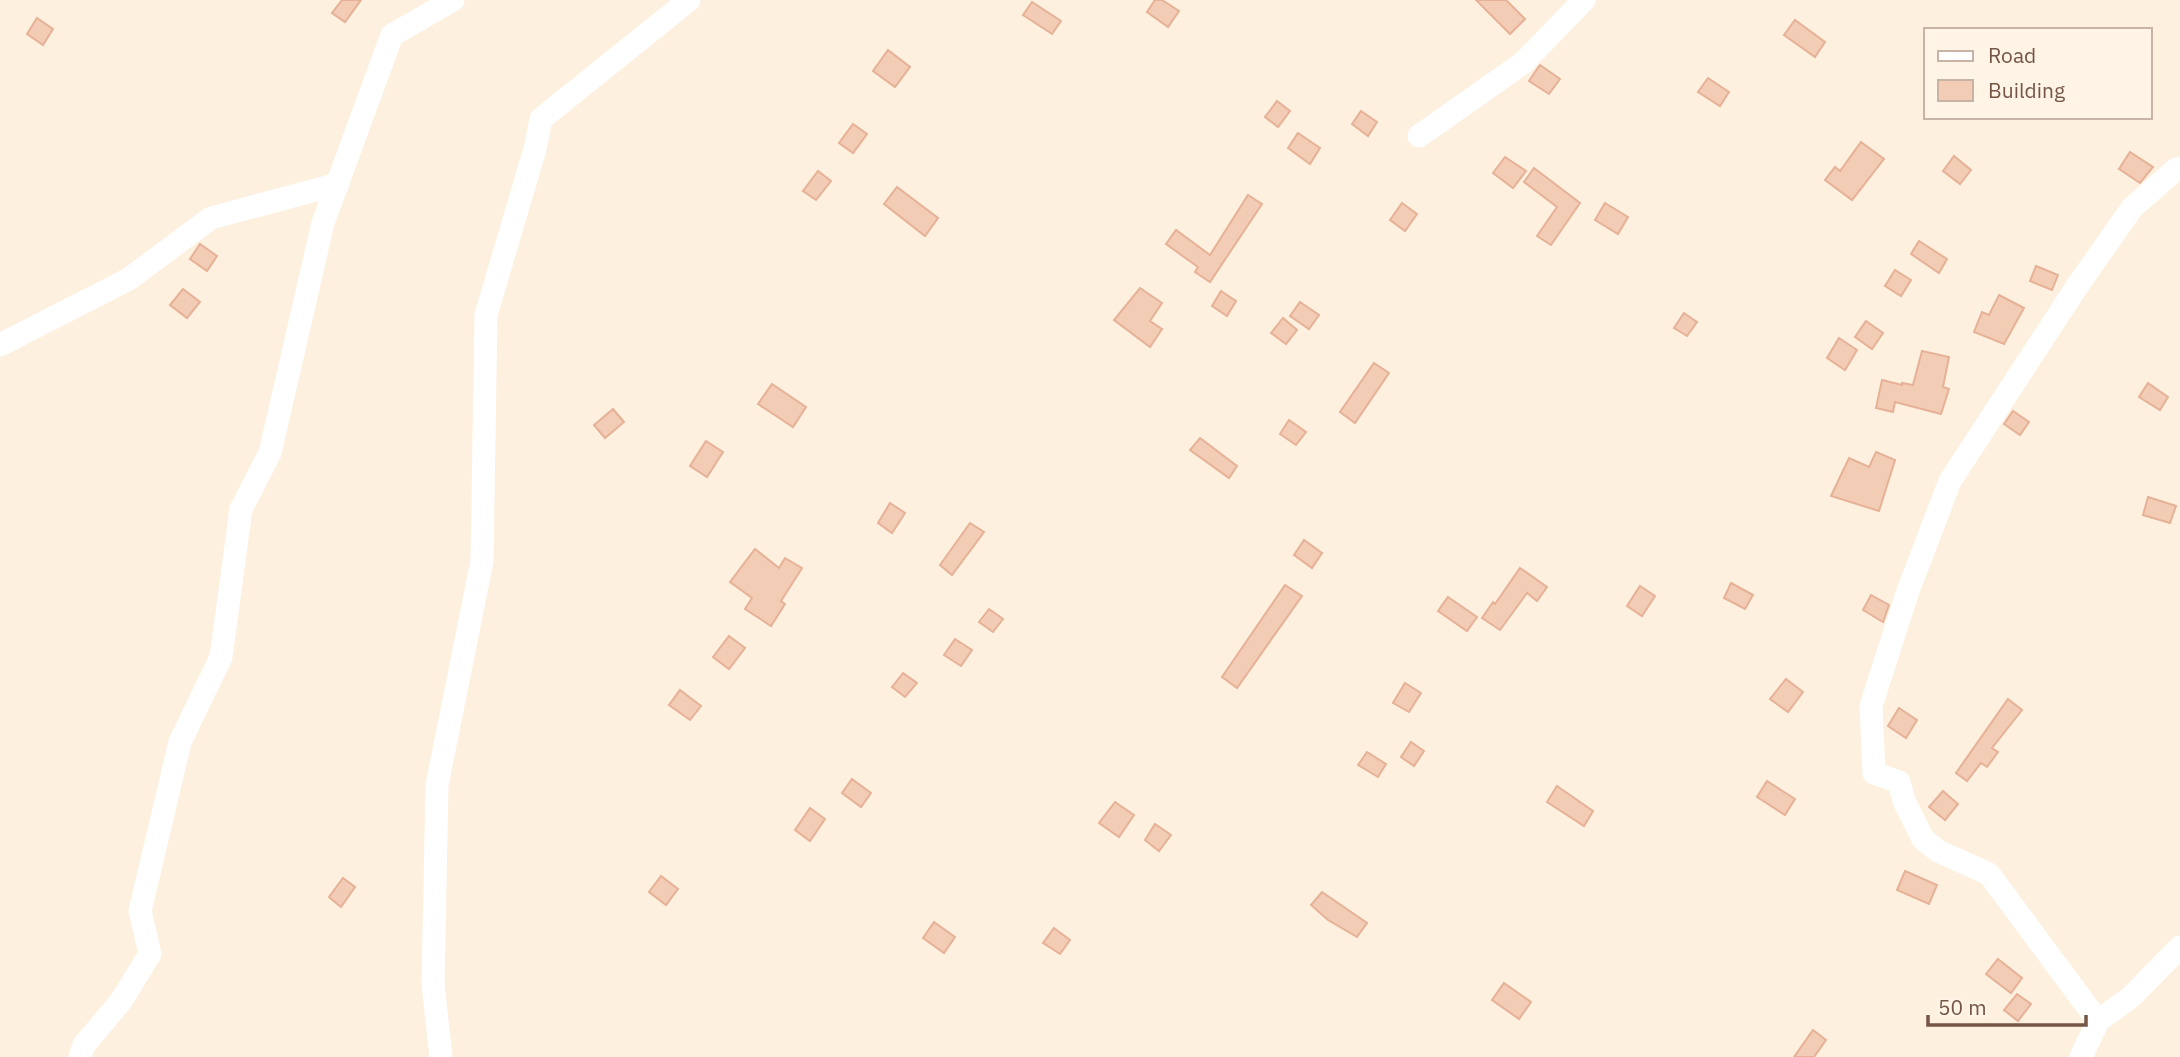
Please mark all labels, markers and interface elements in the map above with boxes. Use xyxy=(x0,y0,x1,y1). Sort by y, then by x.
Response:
legend xyxy=(1924,28,2152,119)
text: Road xyxy=(1988,41,2036,69)
text: Building xyxy=(1988,76,2065,104)
scale bar xyxy=(1928,984,2086,1028)
text: 50 m xyxy=(1938,993,1987,1021)

